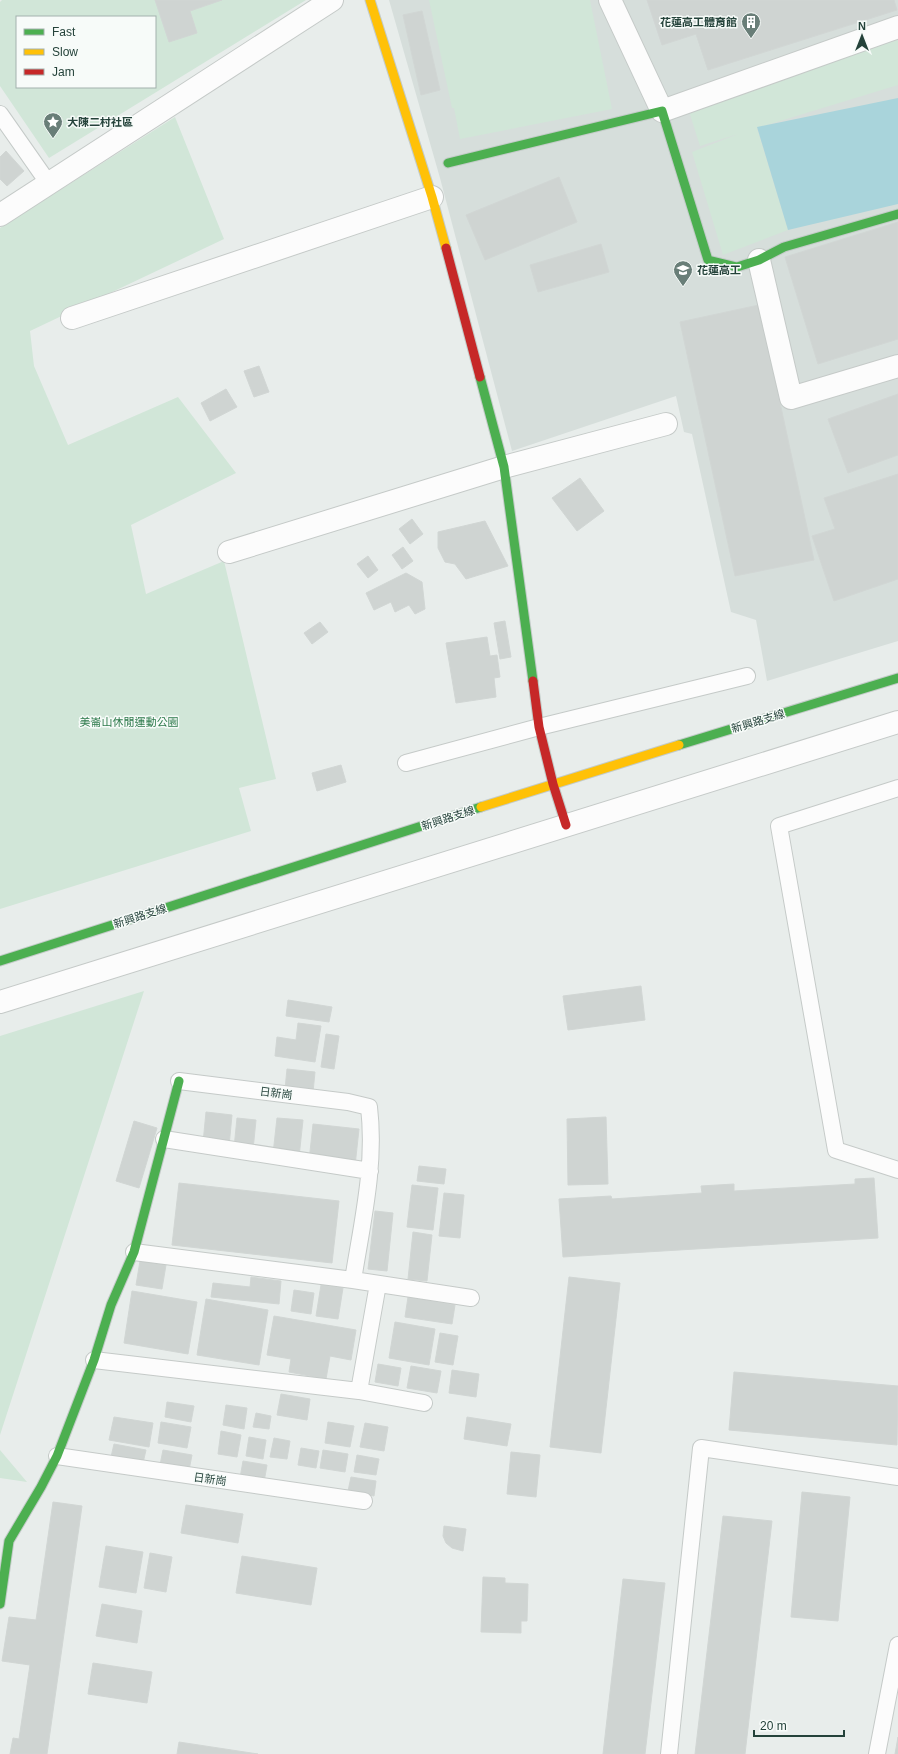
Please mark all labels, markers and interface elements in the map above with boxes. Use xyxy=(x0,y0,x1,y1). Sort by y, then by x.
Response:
building icon: 花蓮高工體育館 xyxy=(740,11,762,39)
legend xyxy=(16,16,156,88)
place label: 花蓮高工體育館 xyxy=(660,16,737,28)
north arrow xyxy=(842,16,882,56)
text: N xyxy=(858,20,866,32)
text: Fast xyxy=(52,25,76,39)
text: Slow xyxy=(52,45,78,59)
text: Jam xyxy=(52,65,75,79)
place icon: 大陳二村社區 xyxy=(42,111,64,139)
place label: 大陳二村社區 xyxy=(67,116,133,128)
school or university icon: 花蓮高工 xyxy=(672,259,694,287)
place label: 花蓮高工 xyxy=(697,264,741,276)
street label: 新興路支線 xyxy=(730,707,786,735)
park label: 美崙山休閒運動公園 xyxy=(80,716,179,728)
street label: 新興路支線 xyxy=(420,804,476,832)
street label: 新興路支線 xyxy=(112,902,168,930)
street label: 日新崗 xyxy=(259,1085,293,1101)
street label: 日新崗 xyxy=(193,1471,227,1487)
scale bar xyxy=(754,1712,844,1738)
text: 20 m xyxy=(760,1719,787,1733)

